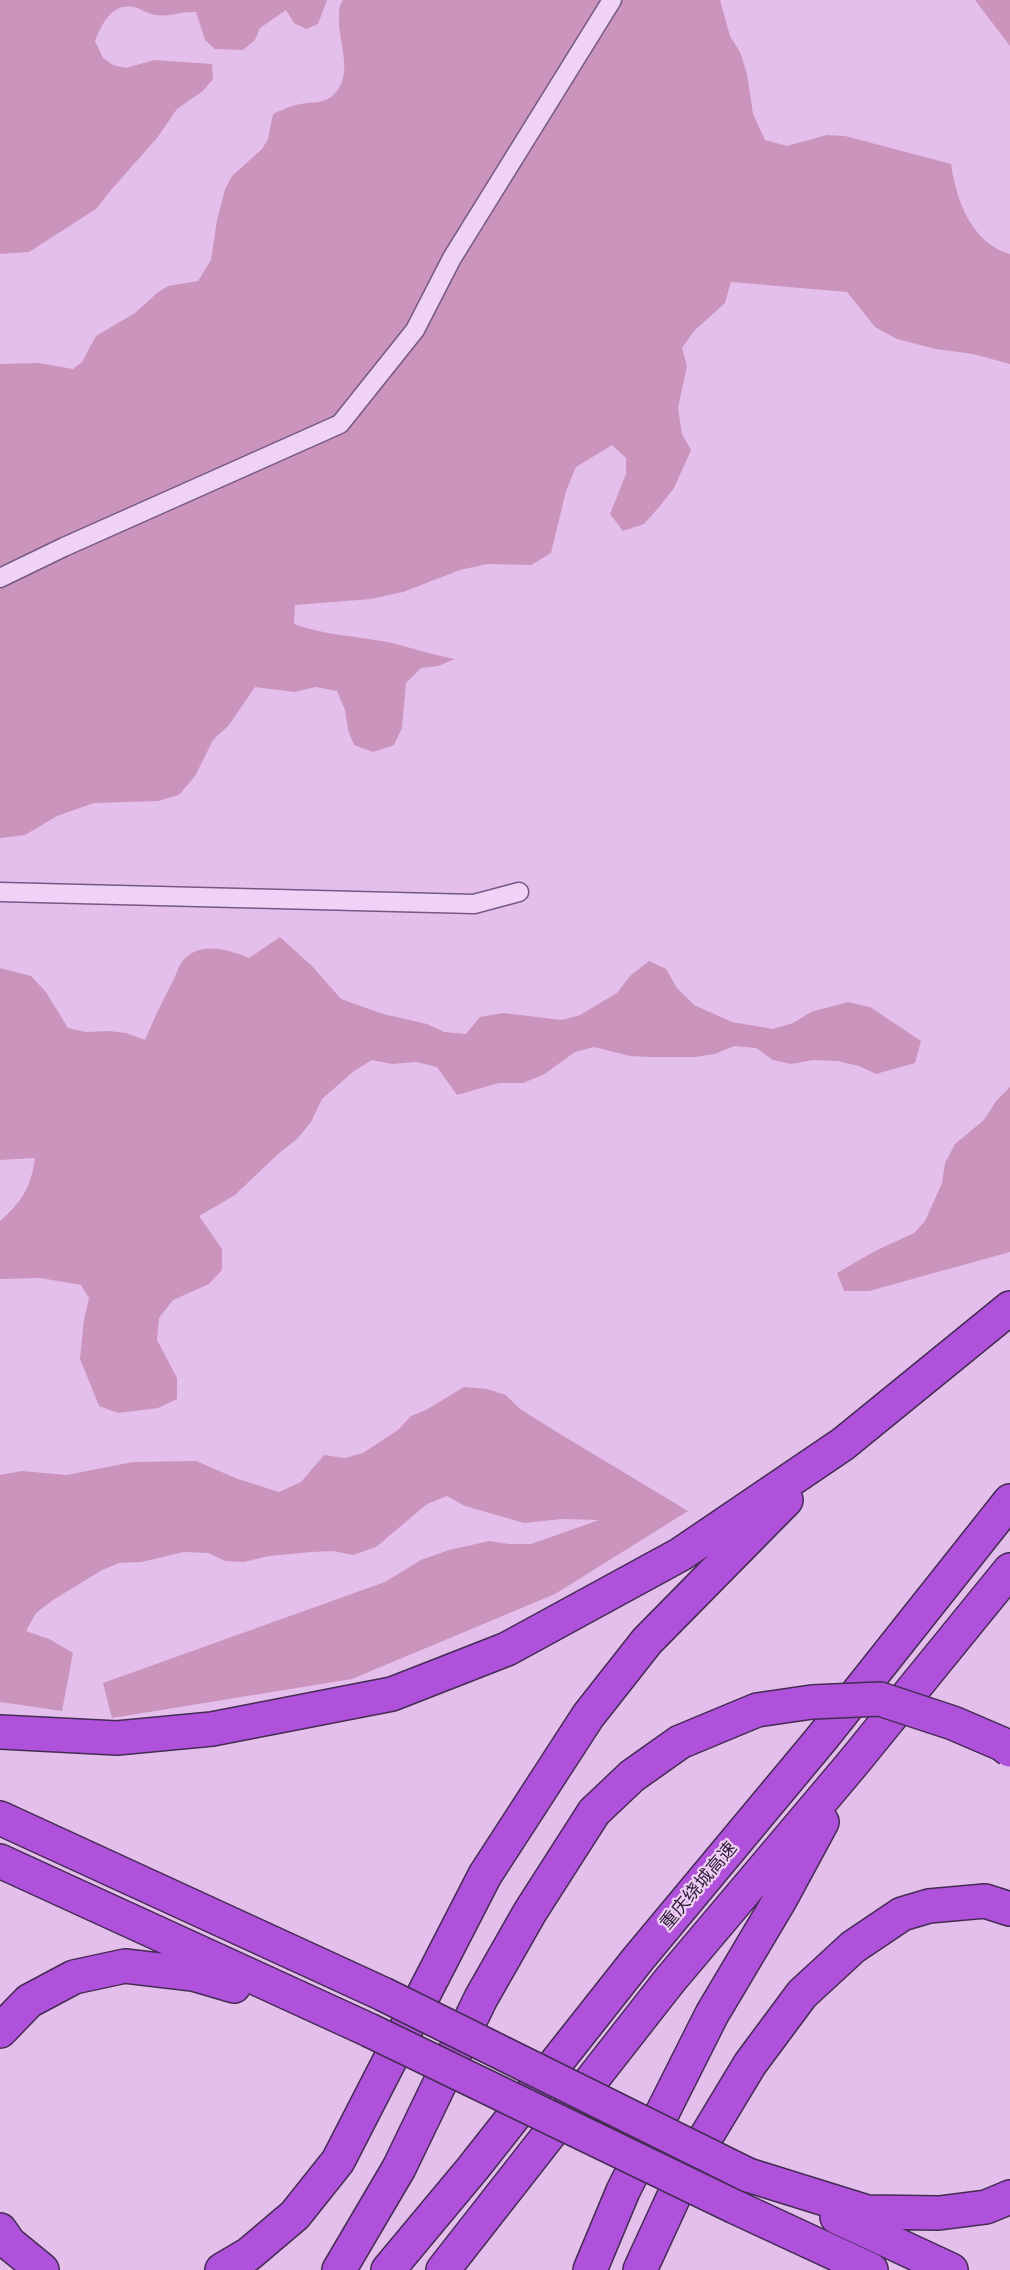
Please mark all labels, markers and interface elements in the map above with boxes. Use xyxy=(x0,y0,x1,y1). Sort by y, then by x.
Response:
street label: 重庆绕城高速 xyxy=(656,1838,742,1934)

